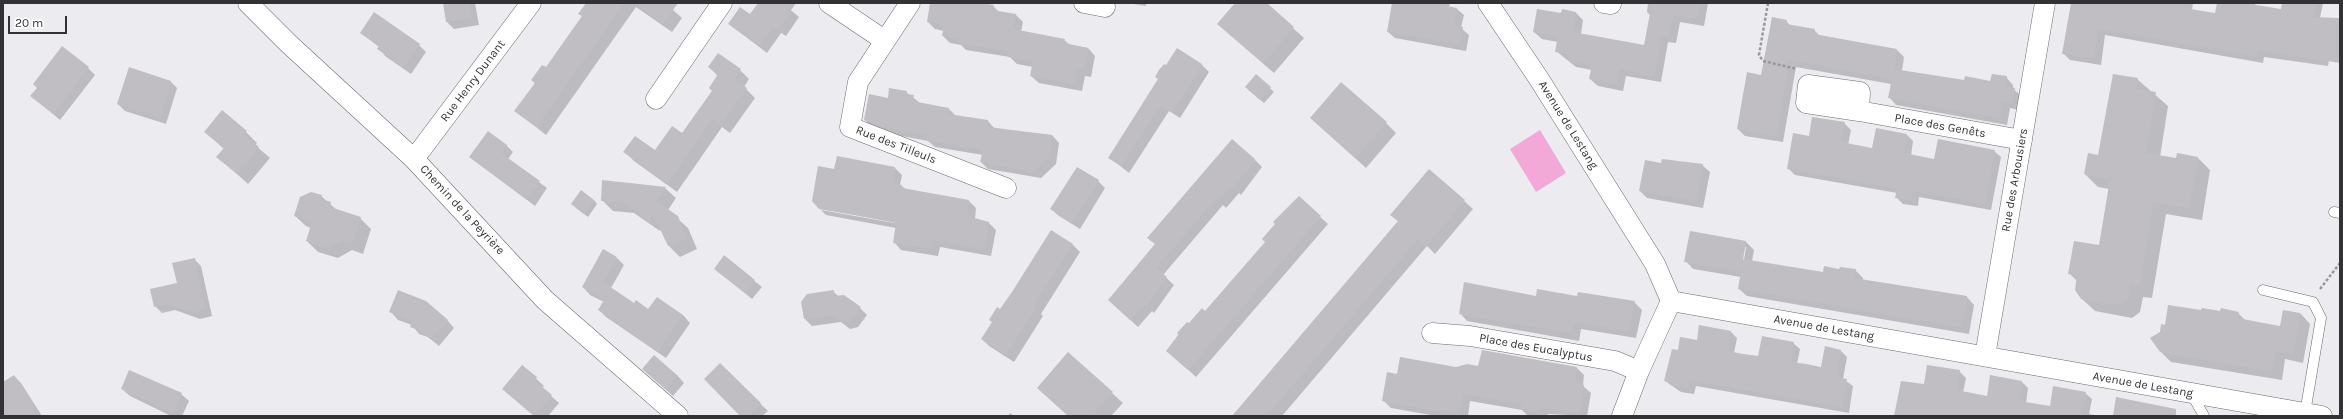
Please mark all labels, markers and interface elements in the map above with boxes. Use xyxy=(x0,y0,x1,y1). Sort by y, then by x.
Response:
scale bar xyxy=(10,8,69,34)
text: 20 m xyxy=(15,16,43,30)
street label: Rue Henry Dunant xyxy=(438,37,508,125)
street label: Avenue de Lestang xyxy=(1535,78,1601,172)
street label: Place des Genêts xyxy=(1893,111,1987,141)
street label: Rue des Tilleuls xyxy=(854,123,938,167)
street label: Rue des Arbousiers xyxy=(1999,127,2031,233)
street label: Chemin de la Peyrière xyxy=(417,162,507,258)
street label: Avenue de Lestang xyxy=(1773,312,1875,344)
street label: Place des Eucalyptus xyxy=(1478,331,1594,365)
street label: Avenue de Lestang xyxy=(2092,369,2194,401)

